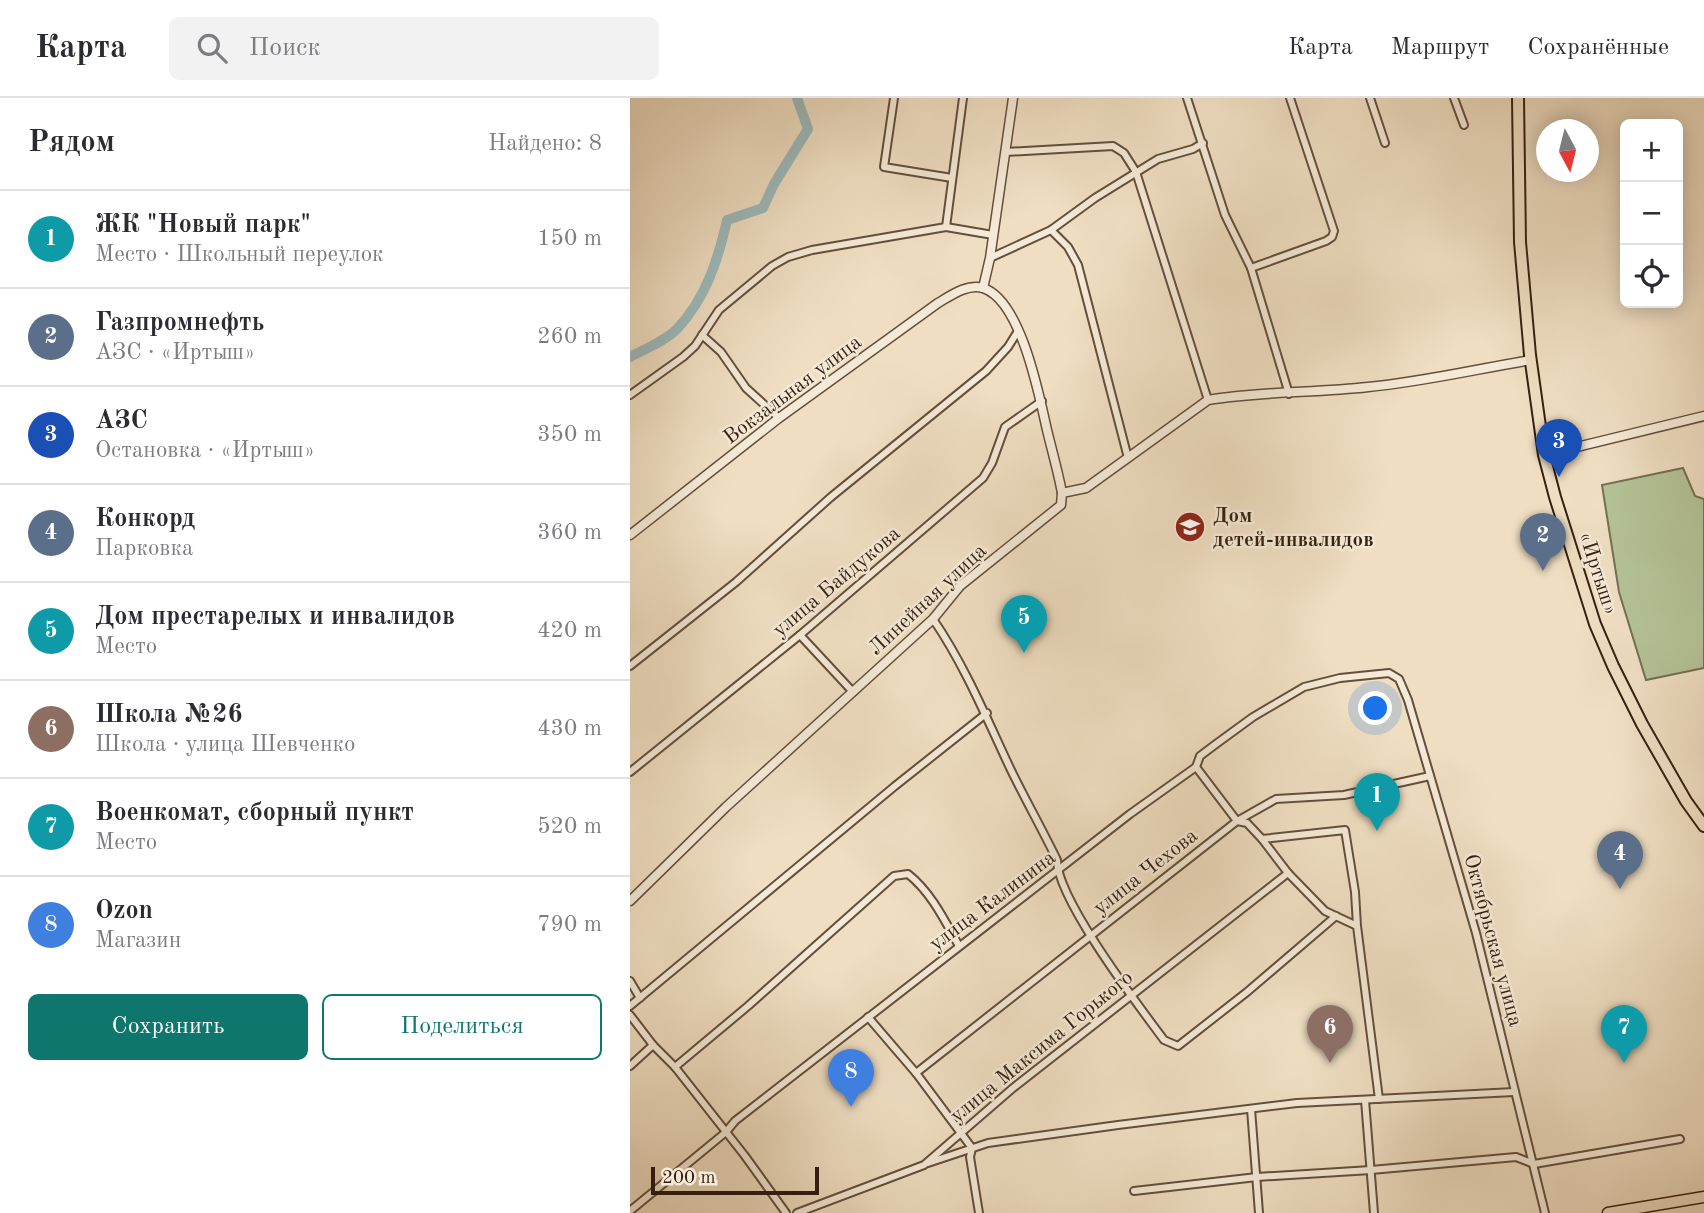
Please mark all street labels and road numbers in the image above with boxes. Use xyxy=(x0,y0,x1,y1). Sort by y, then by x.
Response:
street label: Вокзальная улица xyxy=(720,332,866,449)
street label: улица Байдукова xyxy=(769,523,905,641)
street label: «Иртыш» xyxy=(1574,529,1621,618)
street label: Линейная улица xyxy=(865,540,991,660)
street label: улица Чехова xyxy=(1090,825,1202,919)
street label: улица Калинина xyxy=(926,847,1060,955)
street label: Октябрьская улица xyxy=(1459,852,1526,1029)
street label: улица Максима Горького xyxy=(947,967,1137,1127)

